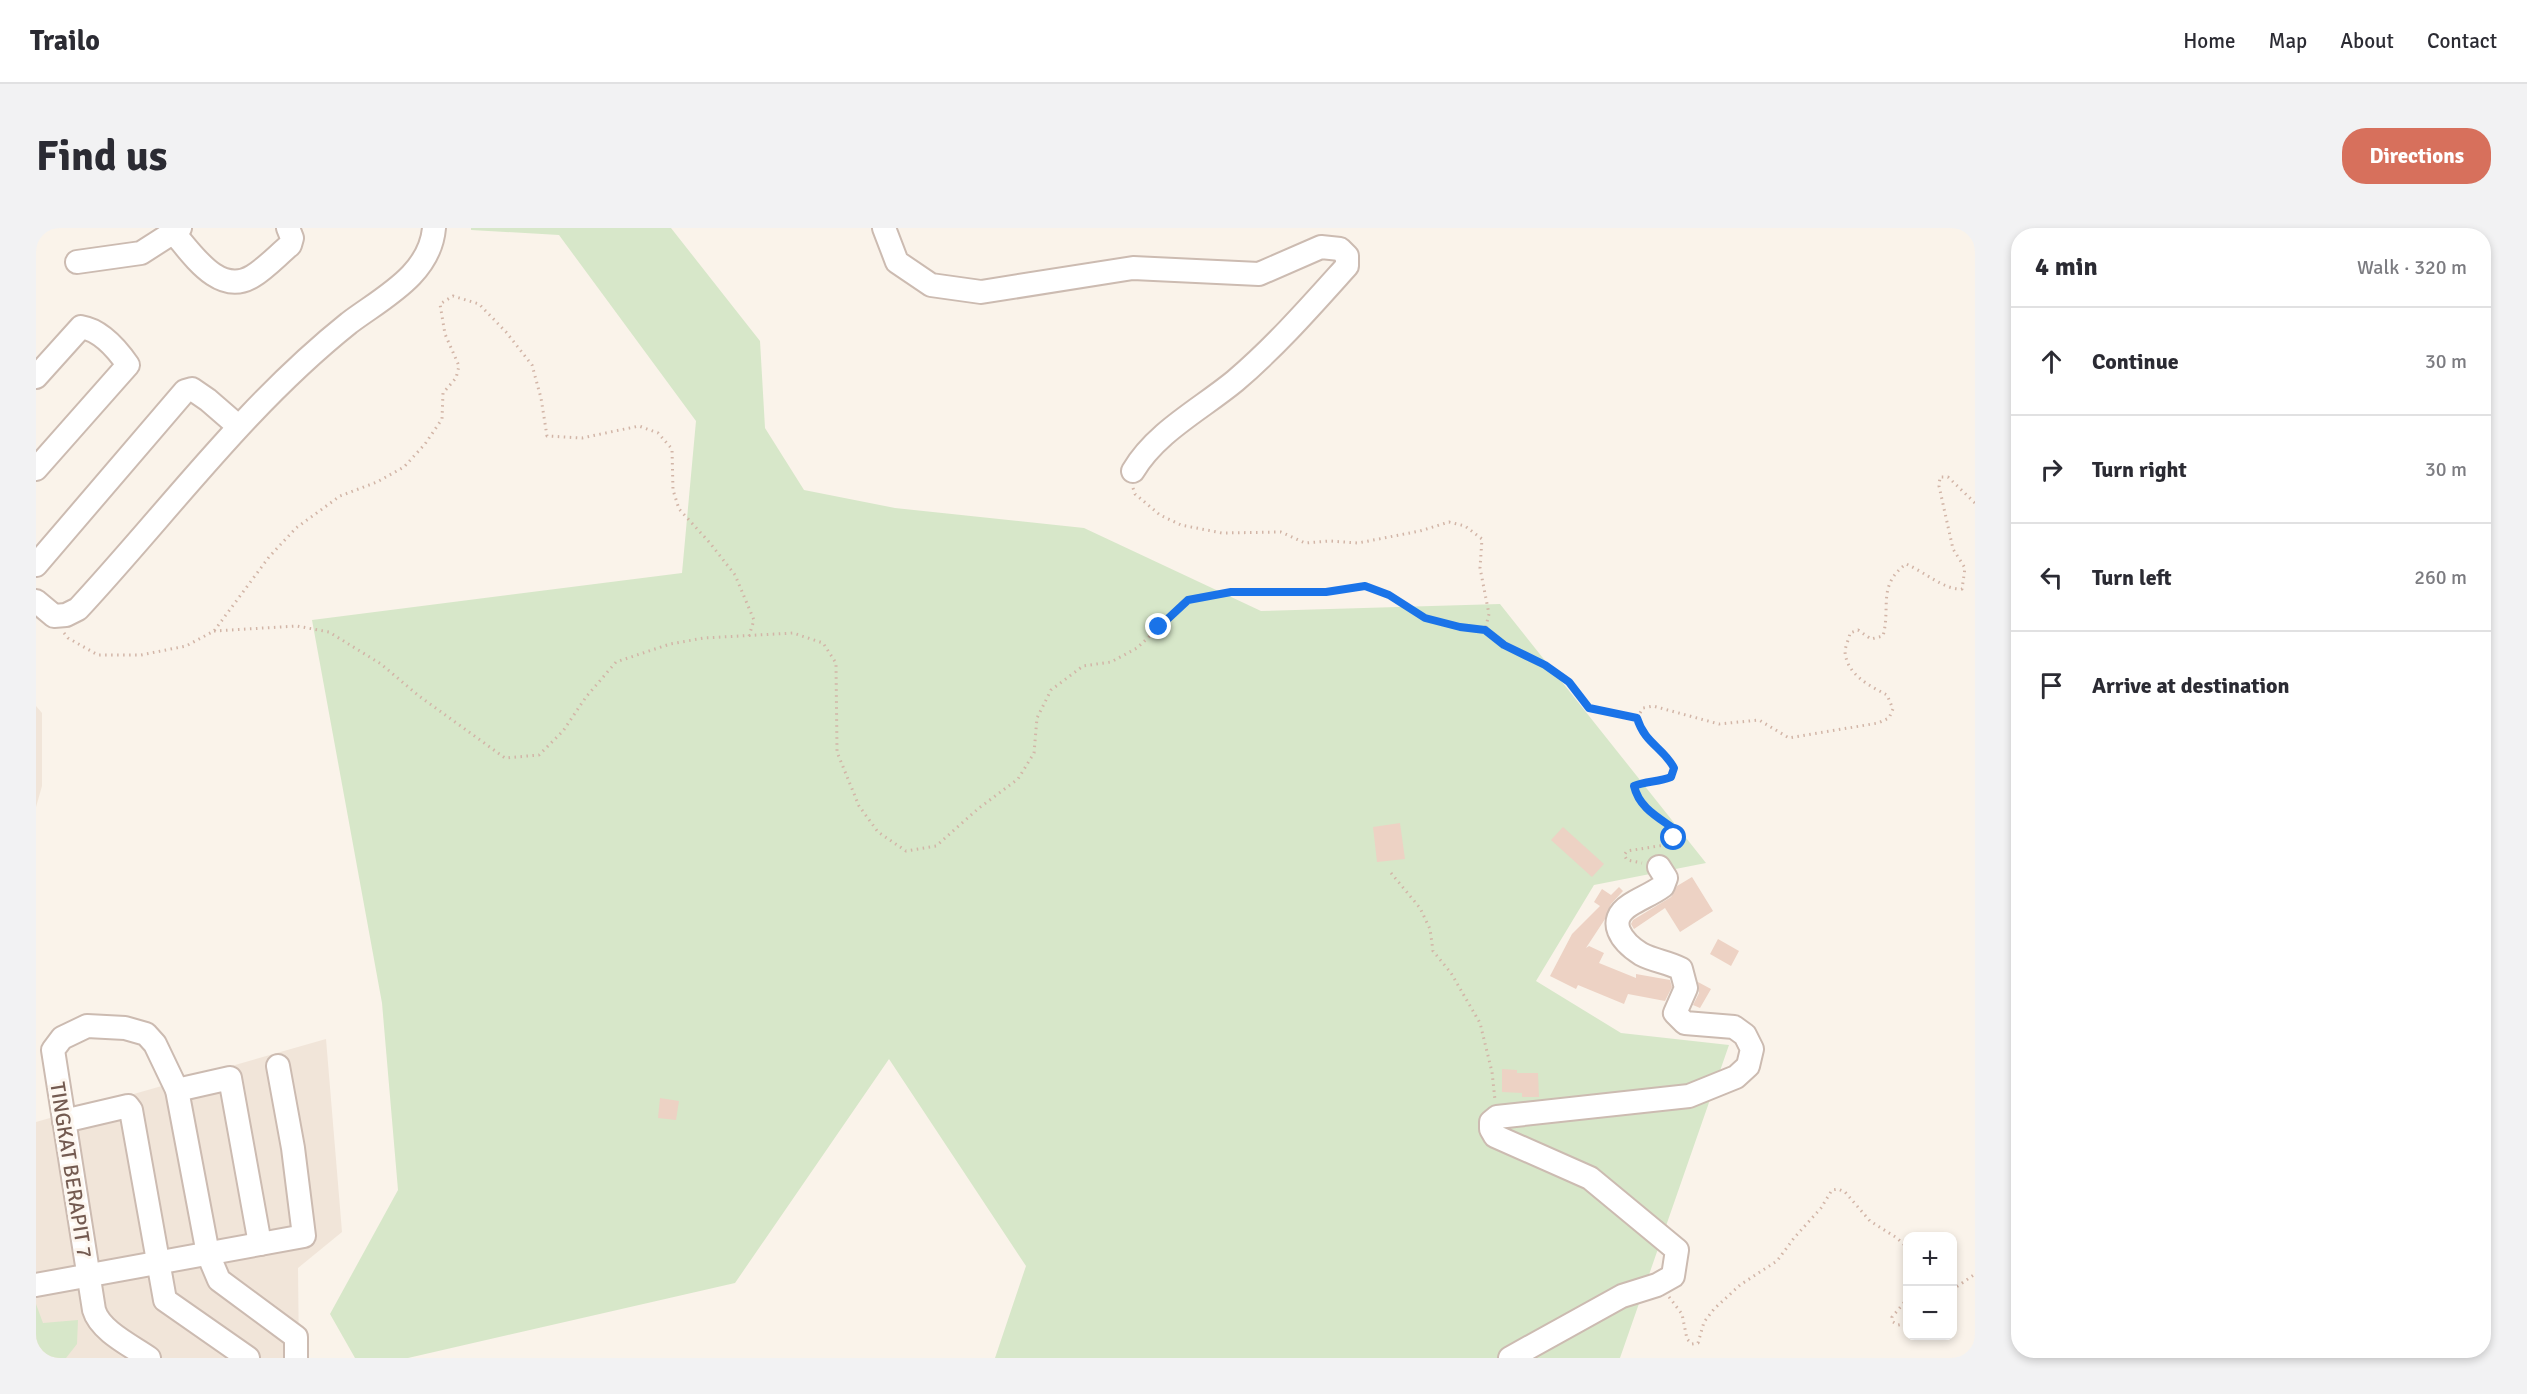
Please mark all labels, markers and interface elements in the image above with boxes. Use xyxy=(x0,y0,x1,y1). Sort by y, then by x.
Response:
text: Trailo xyxy=(30,24,100,58)
text: Home xyxy=(2183,28,2236,54)
text: Map xyxy=(2269,28,2307,54)
text: About xyxy=(2340,28,2394,54)
text: Contact xyxy=(2427,28,2497,54)
button: Directions xyxy=(2342,128,2491,184)
text: Find us xyxy=(36,131,167,182)
text: 4 min xyxy=(2035,251,2098,283)
text: Walk · 320 m xyxy=(2357,255,2467,280)
icon: ahead xyxy=(2035,345,2068,378)
text: Continue xyxy=(2092,348,2179,375)
text: 30 m xyxy=(2425,349,2467,374)
icon: right xyxy=(2035,453,2068,486)
text: Turn right xyxy=(2092,456,2187,483)
text: 30 m xyxy=(2425,457,2467,482)
icon: left xyxy=(2035,561,2068,594)
text: Turn left xyxy=(2092,564,2172,591)
text: 260 m xyxy=(2414,565,2467,590)
route end xyxy=(1145,613,1171,639)
icon: arrive xyxy=(2035,669,2068,702)
text: Arrive at destination xyxy=(2092,672,2289,699)
route start xyxy=(1660,824,1686,850)
street label: TINGKAT BERAPIT 7 xyxy=(44,1080,98,1260)
map controls xyxy=(1903,1232,1957,1340)
button: + xyxy=(1903,1232,1957,1286)
button: − xyxy=(1903,1286,1957,1340)

